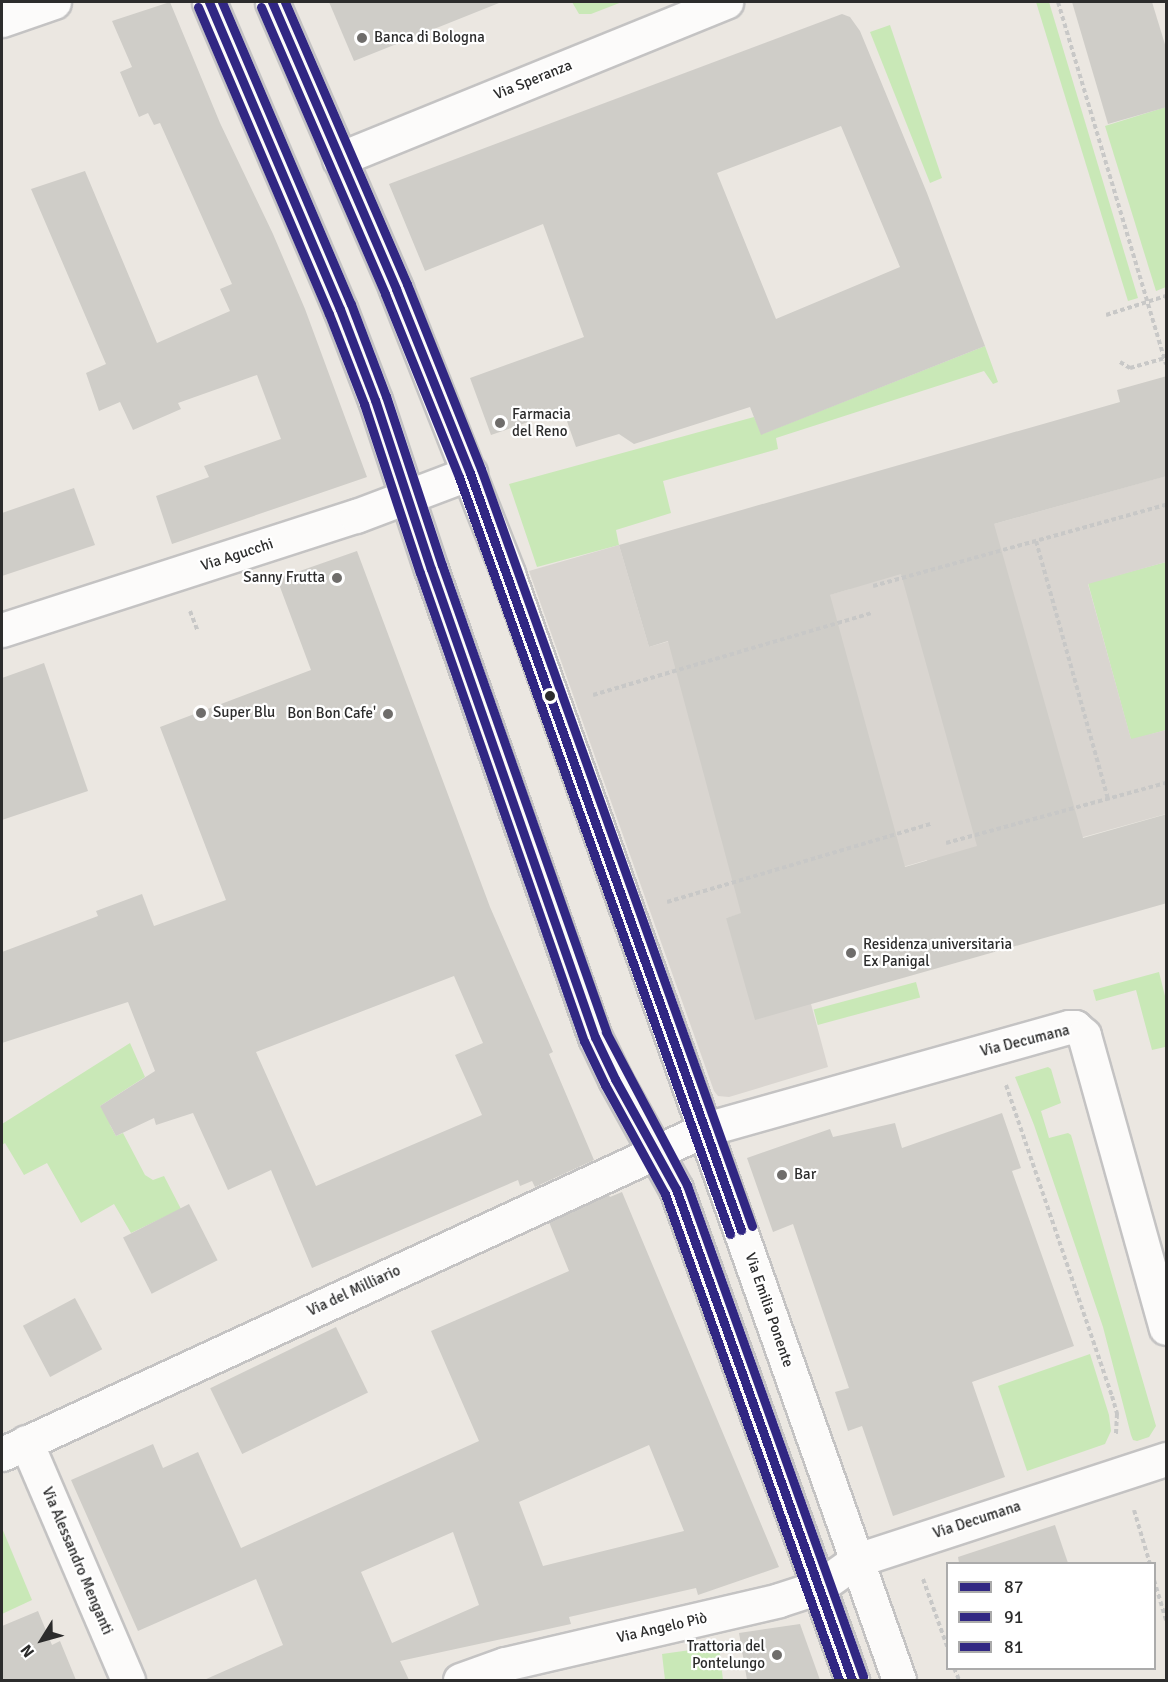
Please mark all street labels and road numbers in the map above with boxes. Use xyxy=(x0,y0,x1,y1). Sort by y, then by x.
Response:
street label: Via Speranza xyxy=(491,56,575,104)
street label: Via Agucchi xyxy=(199,535,275,575)
street label: Via Decumana xyxy=(978,1021,1072,1061)
street label: Via Emilia Ponente xyxy=(741,1250,797,1370)
street label: Via del Milliario xyxy=(305,1262,403,1320)
street label: Via Alessandro Menganti xyxy=(38,1485,116,1637)
street label: Via Decumana xyxy=(931,1497,1023,1543)
street label: Via Angelo Piò xyxy=(615,1609,709,1647)

